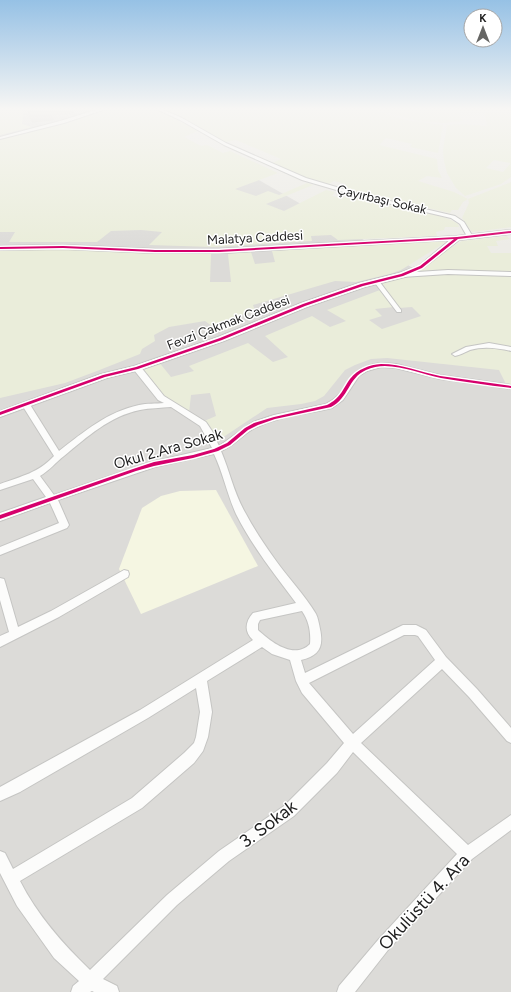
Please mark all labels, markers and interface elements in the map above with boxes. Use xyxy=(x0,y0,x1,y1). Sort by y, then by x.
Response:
north arrow xyxy=(463,8,503,48)
text: K xyxy=(479,12,487,25)
street label: Çayırbaşı Sokak xyxy=(336,182,429,217)
street label: Malatya Caddesi xyxy=(207,227,303,248)
street label: Fevzi Çakmak Caddesi xyxy=(165,292,292,353)
street label: Okul 2.Ara Sokak xyxy=(112,425,225,473)
street label: 3. Sokak xyxy=(235,795,301,853)
street label: Okulüstü 4. Ara xyxy=(374,849,474,955)

